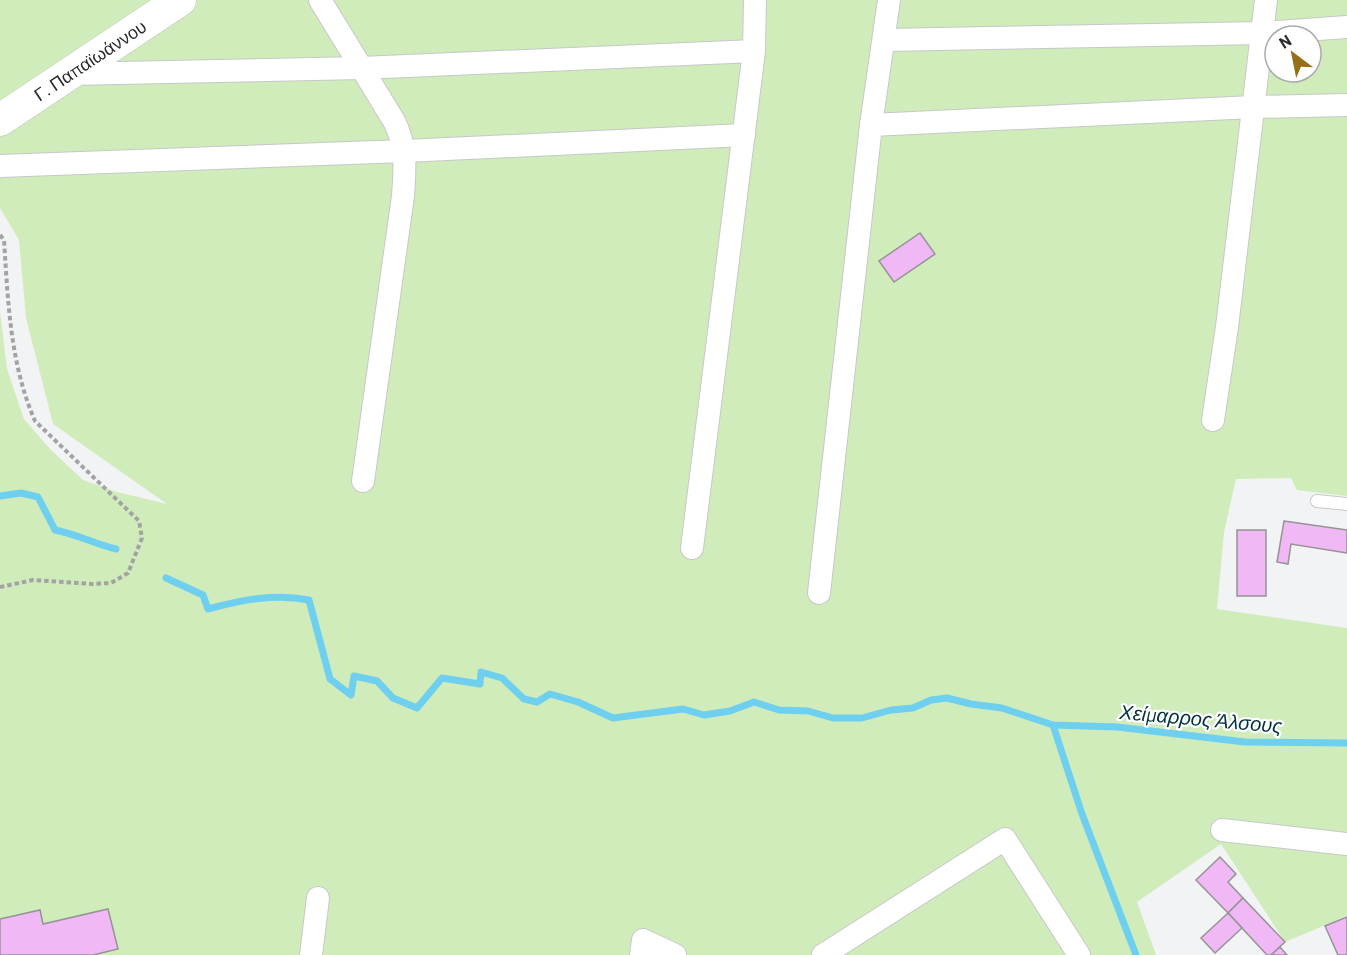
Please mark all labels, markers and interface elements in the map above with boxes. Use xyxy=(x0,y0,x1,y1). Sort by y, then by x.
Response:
street label: Γ. Παπαϊωάννου xyxy=(30,15,150,105)
north arrow xyxy=(1263,24,1323,84)
text: N xyxy=(1275,30,1294,52)
water label: Χείμαρρος Άλσους xyxy=(1118,699,1284,737)

